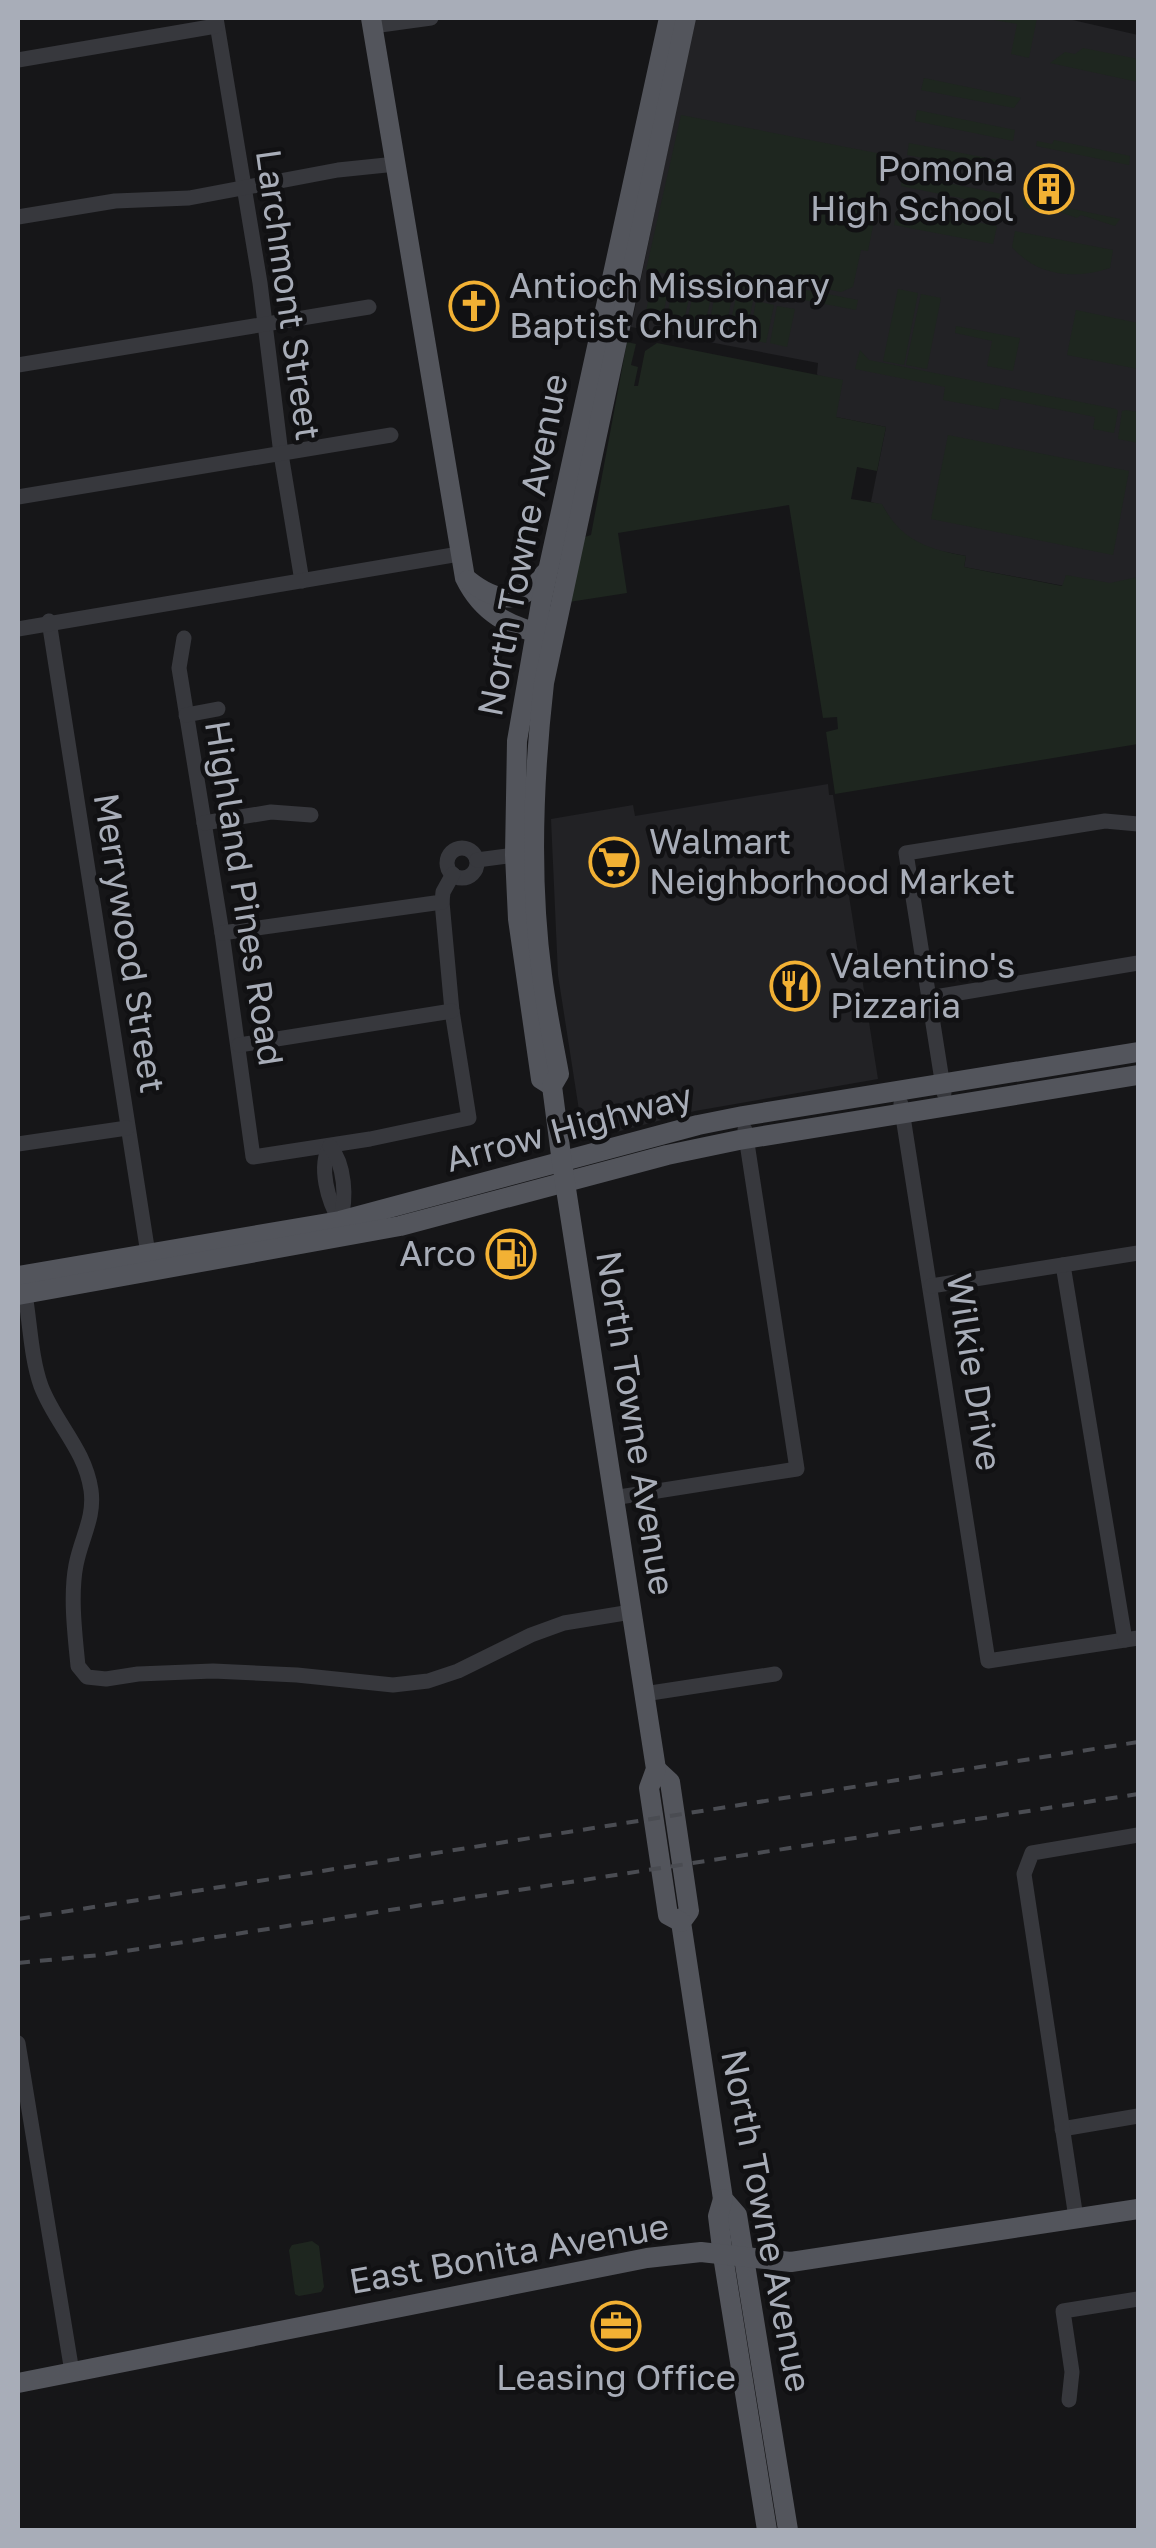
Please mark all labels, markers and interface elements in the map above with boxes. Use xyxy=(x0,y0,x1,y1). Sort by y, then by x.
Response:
street label: Larchmont Street xyxy=(248,147,330,443)
place label: Pomona High School xyxy=(810,147,1014,229)
building icon: Pomona High School xyxy=(1023,163,1075,215)
place label: Antioch Missionary Baptist Church xyxy=(509,264,830,346)
church icon: Antioch Missionary Baptist Church xyxy=(448,280,500,332)
street label: North Towne Avenue xyxy=(468,370,576,720)
street label: Highland Pines Road xyxy=(197,717,293,1068)
street label: Merrywood Street xyxy=(86,790,174,1096)
place label: Walmart Neighborhood Market xyxy=(649,820,1015,902)
supermarket icon: Walmart Neighborhood Market xyxy=(588,836,640,888)
place label: Valentino's Pizzaria xyxy=(830,944,1015,1026)
restaurant icon: Valentino's Pizzaria xyxy=(769,960,821,1012)
street label: Arrow Highway xyxy=(441,1074,696,1180)
fuel station icon: Arco xyxy=(485,1228,537,1280)
place label: Arco xyxy=(399,1232,476,1274)
street label: North Towne Avenue xyxy=(588,1248,684,1598)
street label: Wilkie Drive xyxy=(939,1270,1011,1473)
street label: North Towne Avenue xyxy=(713,2046,821,2396)
street label: East Bonita Avenue xyxy=(346,2204,672,2302)
office icon: Leasing Office xyxy=(590,2300,642,2352)
place label: Leasing Office xyxy=(496,2356,736,2398)

